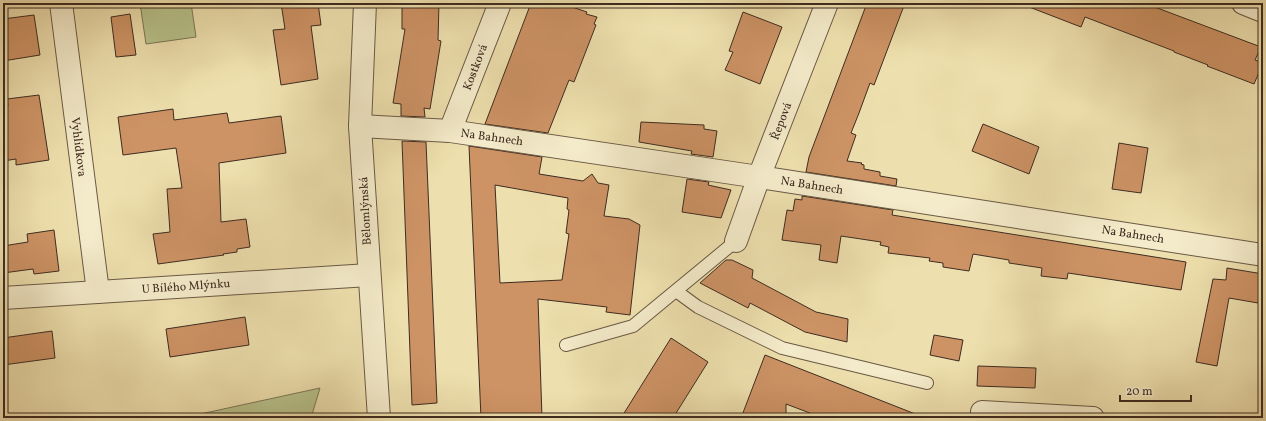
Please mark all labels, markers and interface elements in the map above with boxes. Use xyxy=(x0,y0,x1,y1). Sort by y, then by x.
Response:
street label: Kostková xyxy=(460,42,492,93)
street label: Řepová xyxy=(767,100,796,142)
street label: Vyhlídkova xyxy=(66,116,90,178)
street label: Na Bahnech xyxy=(460,126,524,150)
street label: Na Bahnech xyxy=(780,173,844,199)
street label: Bělomlýnská xyxy=(356,176,376,246)
street label: Na Bahnech xyxy=(1101,222,1165,248)
street label: U Bílého Mlýnku xyxy=(141,276,231,298)
scale bar xyxy=(1120,377,1191,403)
text: 20 m xyxy=(1126,384,1153,400)

